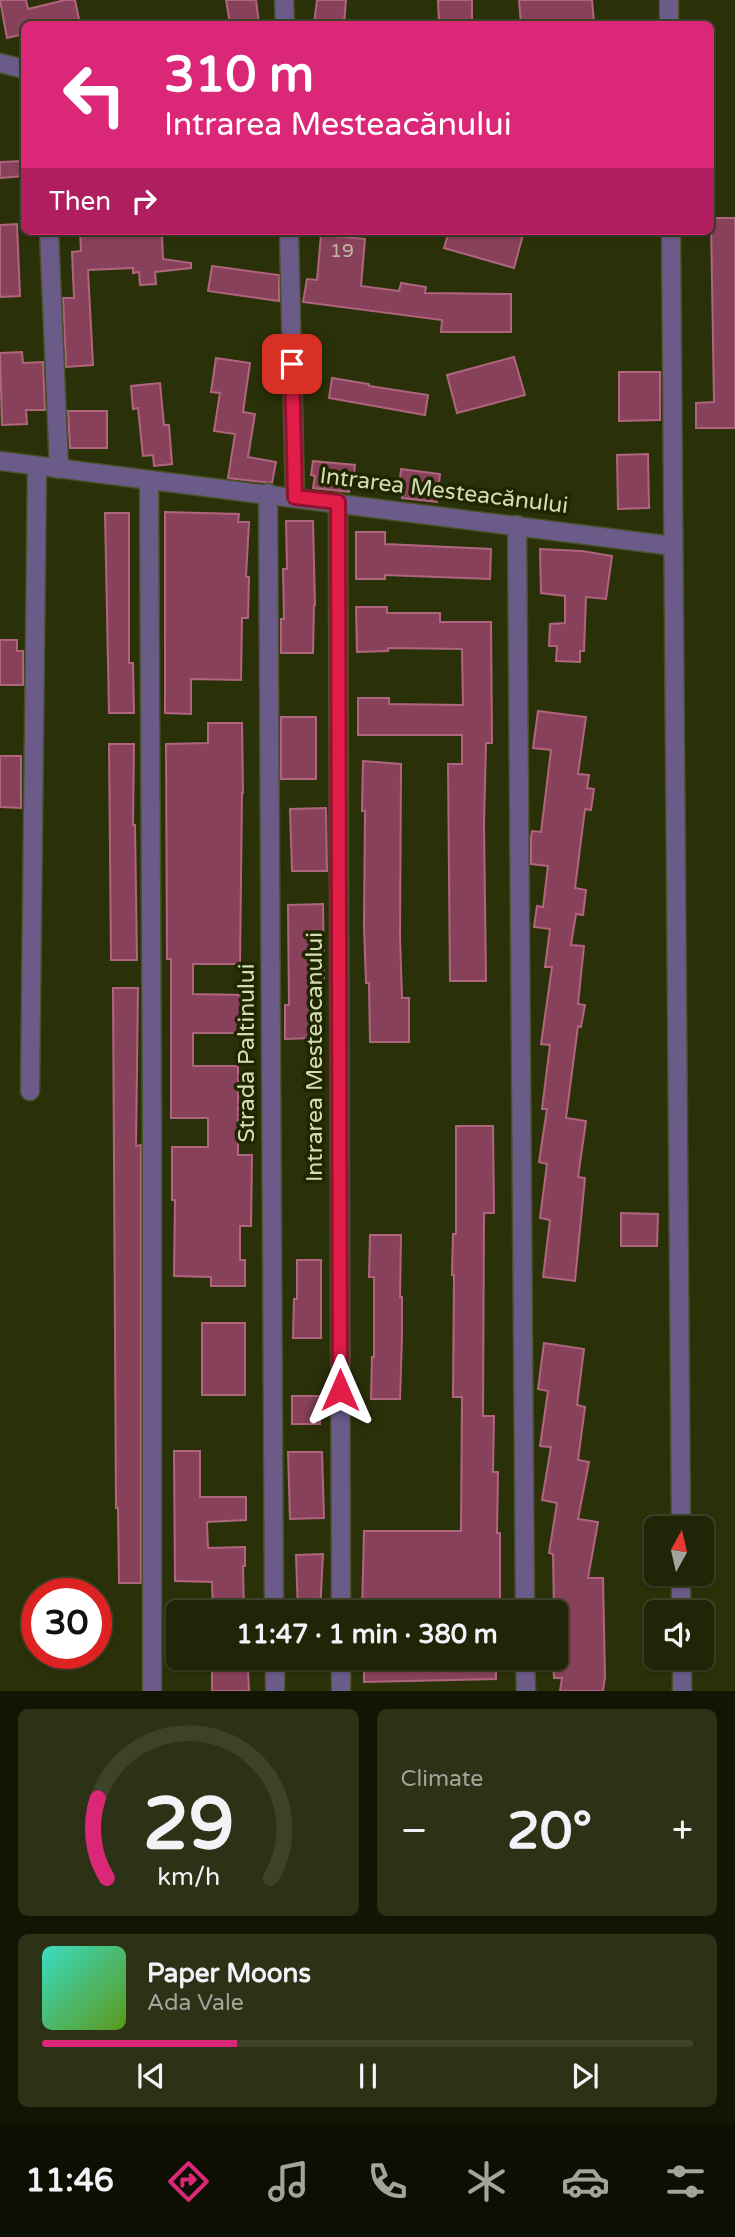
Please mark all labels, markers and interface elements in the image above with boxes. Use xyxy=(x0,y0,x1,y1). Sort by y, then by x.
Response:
text: 310 m xyxy=(164,46,314,105)
icon: left xyxy=(49,49,140,140)
text: Intrarea Mesteacănului xyxy=(164,106,512,144)
icon: right xyxy=(125,182,163,220)
text: Then xyxy=(49,186,111,217)
house number: 19 xyxy=(330,240,354,262)
pin xyxy=(262,334,322,394)
icon: arrive xyxy=(273,345,311,383)
street label: Intrarea Mesteacănului xyxy=(318,462,570,520)
street label: Intrarea Mesteacanului xyxy=(301,932,329,1182)
street label: Strada Paltinului xyxy=(233,963,261,1143)
position arrow xyxy=(303,1353,377,1427)
north arrow xyxy=(644,1516,714,1586)
map controls xyxy=(644,1516,714,1670)
speed limit sign: 30 xyxy=(21,1578,112,1669)
button: sound xyxy=(644,1600,714,1670)
text: 11:47 · 1 min · 380 m xyxy=(236,1619,498,1650)
text: Climate xyxy=(401,1765,483,1793)
text: 29 xyxy=(143,1782,234,1870)
text: 20° xyxy=(507,1800,592,1863)
text: − xyxy=(401,1808,428,1854)
text: + xyxy=(672,1808,693,1854)
text: km/h xyxy=(157,1862,220,1892)
text: Paper Moons xyxy=(147,1958,311,1989)
text: Ada Vale xyxy=(147,1989,244,2017)
icon: previous xyxy=(132,2057,170,2095)
icon: pause xyxy=(349,2057,387,2095)
icon: next xyxy=(566,2057,604,2095)
icon: directions xyxy=(164,2157,213,2206)
icon: music xyxy=(264,2157,313,2206)
icon: phone xyxy=(363,2157,412,2206)
icon: climate xyxy=(462,2157,511,2206)
icon: car xyxy=(561,2157,610,2206)
icon: filters xyxy=(661,2157,710,2206)
text: 11:46 xyxy=(25,2162,114,2200)

